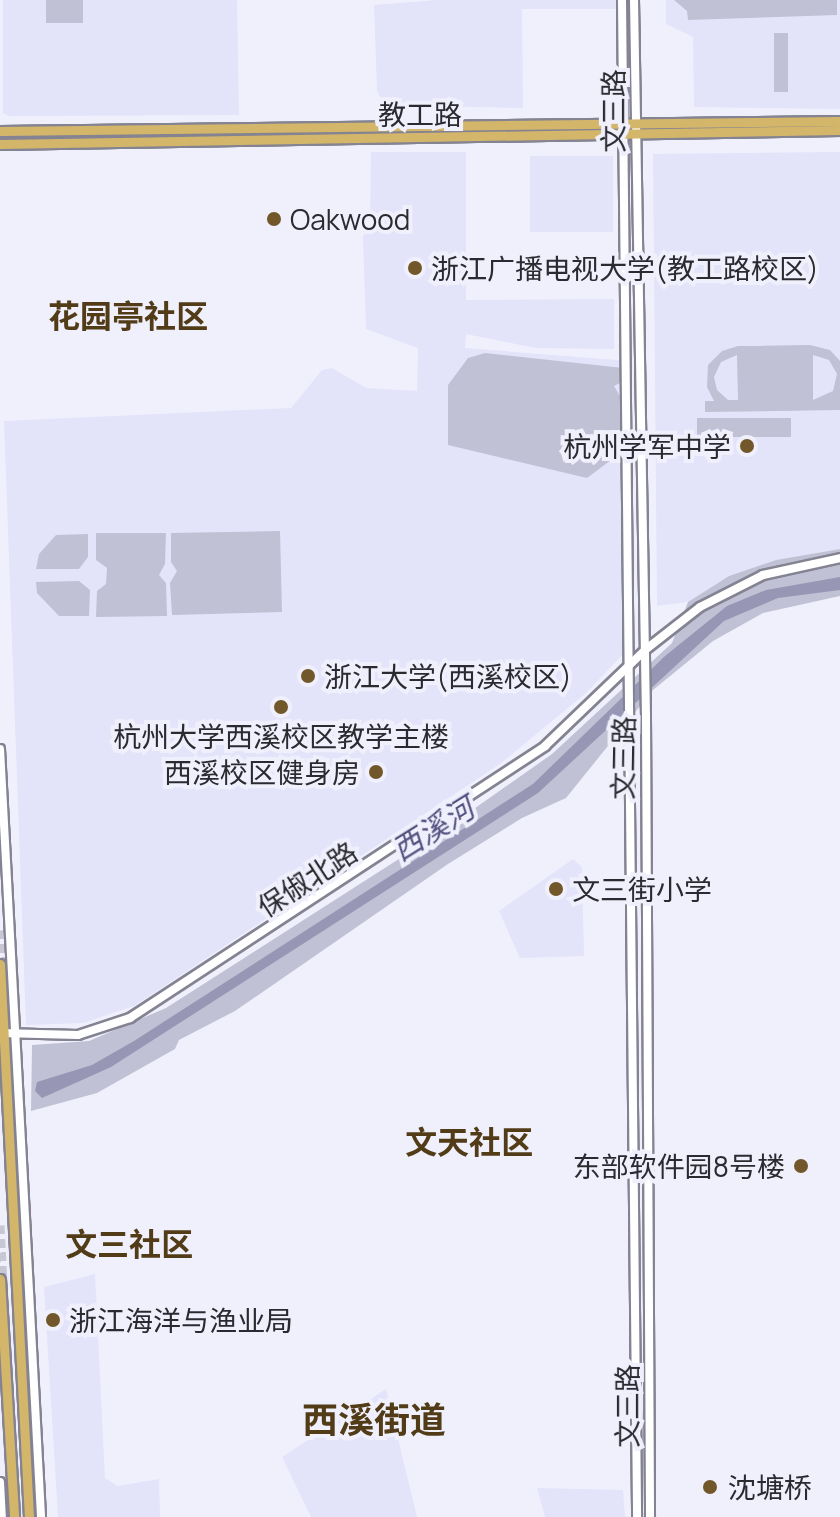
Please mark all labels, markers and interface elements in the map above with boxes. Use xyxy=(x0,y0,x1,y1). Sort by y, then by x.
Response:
street label: 文三路 xyxy=(596,69,630,153)
street label: 教工路 xyxy=(378,97,462,131)
place label: Oakwood xyxy=(290,202,410,236)
marker: Oakwood xyxy=(265,210,283,228)
place label: 浙江广播电视大学(教工路校区) xyxy=(431,251,819,285)
marker: 浙江广播电视大学(教工路校区) xyxy=(406,259,424,277)
district label: 花园亭社区 xyxy=(48,297,208,335)
place label: 杭州学军中学 xyxy=(563,429,731,463)
marker: 杭州学军中学 xyxy=(738,437,756,455)
place label: 浙江大学(西溪校区) xyxy=(324,659,572,693)
marker: 浙江大学(西溪校区) xyxy=(299,667,317,685)
marker: 杭州大学西溪校区教学主楼 xyxy=(272,698,290,716)
street label: 文三路 xyxy=(605,716,641,800)
place label: 杭州大学西溪校区教学主楼 xyxy=(113,719,449,753)
place label: 西溪校区健身房 xyxy=(164,755,360,789)
marker: 西溪校区健身房 xyxy=(367,763,385,781)
water label: 西溪河 xyxy=(385,790,481,868)
street label: 保俶北路 xyxy=(251,834,363,924)
place label: 文三街小学 xyxy=(572,872,712,906)
marker: 文三街小学 xyxy=(547,880,565,898)
district label: 文天社区 xyxy=(405,1123,533,1161)
place label: 东部软件园8号楼 xyxy=(573,1149,785,1183)
marker: 东部软件园8号楼 xyxy=(792,1157,810,1175)
district label: 文三社区 xyxy=(65,1225,193,1263)
place label: 浙江海洋与渔业局 xyxy=(69,1303,293,1337)
marker: 浙江海洋与渔业局 xyxy=(44,1311,62,1329)
street label: 文三路 xyxy=(610,1364,644,1448)
district label: 西溪街道 xyxy=(302,1398,446,1442)
place label: 沈塘桥 xyxy=(728,1470,812,1504)
marker: 沈塘桥 xyxy=(699,1476,721,1498)

